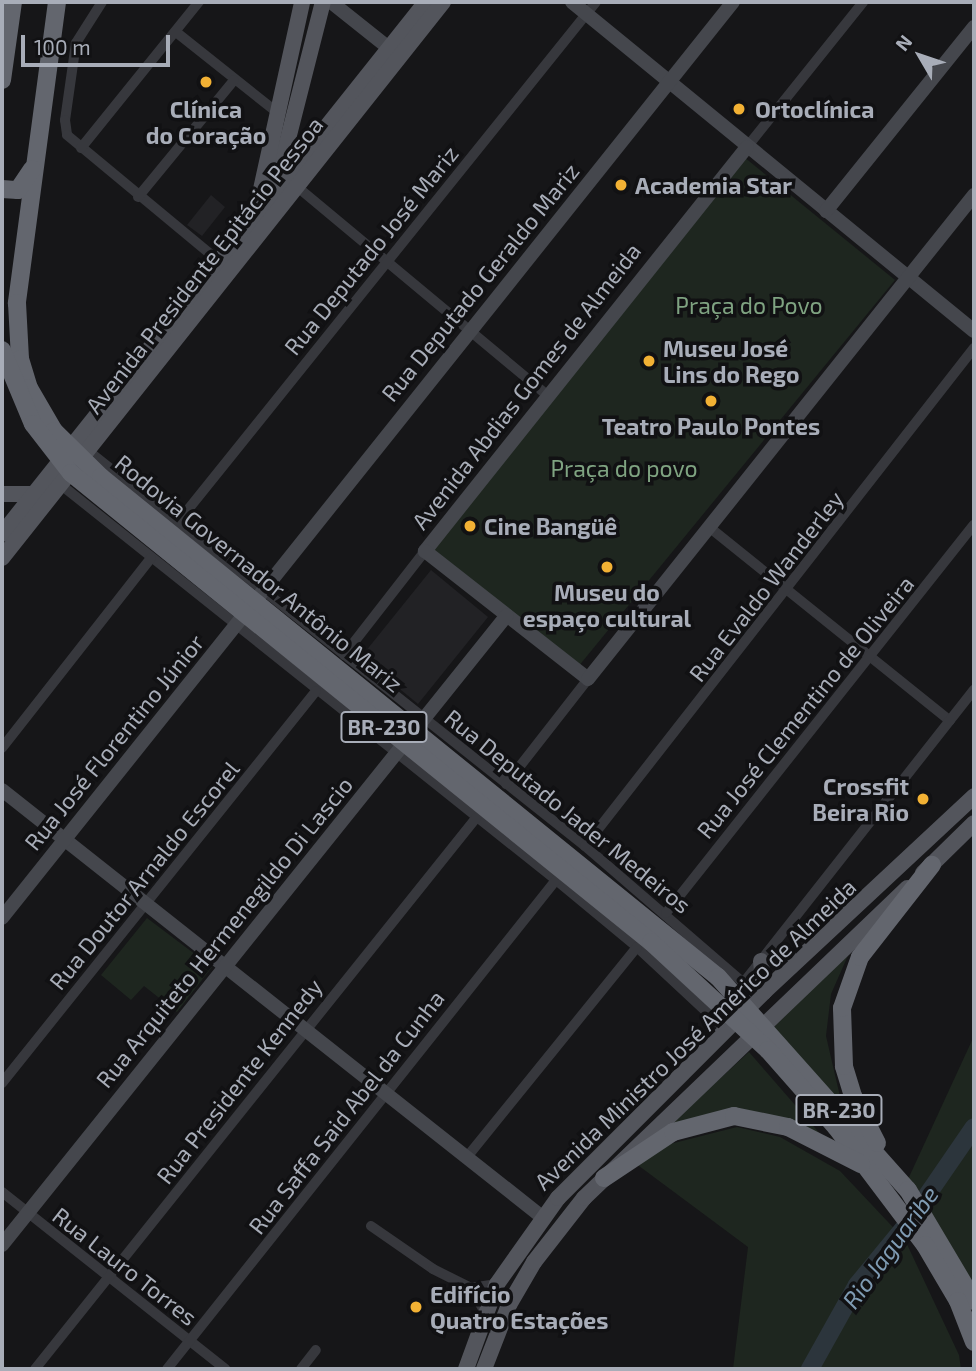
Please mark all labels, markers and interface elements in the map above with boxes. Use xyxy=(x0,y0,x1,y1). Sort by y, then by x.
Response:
scale bar xyxy=(24,21,173,65)
north arrow xyxy=(885,21,955,91)
text: N xyxy=(890,30,917,55)
text: 100 m xyxy=(34,34,91,59)
marker: Clínica do Coração xyxy=(196,72,216,92)
place label: Clínica do Coração xyxy=(146,95,266,149)
place label: Ortoclínica xyxy=(755,95,874,123)
marker: Ortoclínica xyxy=(729,99,749,119)
street label: Avenida Presidente Epitácio Pessoa xyxy=(80,111,328,419)
street label: Rua Deputado José Mariz xyxy=(278,140,464,360)
street label: Rua Deputado Geraldo Mariz xyxy=(375,157,585,407)
place label: Academia Star xyxy=(635,171,792,199)
marker: Academia Star xyxy=(613,177,629,193)
street label: Avenida Abdias Gomes de Almeida xyxy=(405,237,647,535)
park label: Praça do Povo xyxy=(675,291,823,319)
place label: Museu José Lins do Rego xyxy=(663,334,799,388)
marker: Museu José Lins do Rego xyxy=(641,353,657,369)
marker: Teatro Paulo Pontes xyxy=(703,393,719,409)
place label: Teatro Paulo Pontes xyxy=(602,412,820,440)
street label: Rodovia Governador Antônio Mariz xyxy=(109,448,409,698)
park label: Praça do povo xyxy=(550,454,698,482)
street label: Rua Evaldo Wanderley xyxy=(683,485,849,687)
place label: Cine Bangüê xyxy=(484,512,617,540)
marker: Cine Bangüê xyxy=(462,518,478,534)
marker: Museu do espaço cultural xyxy=(599,559,615,575)
street label: Rua José Clementino de Oliveira xyxy=(690,570,920,844)
place label: Museu do espaço cultural xyxy=(523,578,691,632)
street label: Rua José Florentino Júnior xyxy=(18,628,210,856)
street label: Rua Deputado Jader Medeiros xyxy=(439,703,697,919)
road number: BR-230 xyxy=(340,710,428,744)
street label: Rua Doutor Arnaldo Escorel xyxy=(43,755,245,995)
street label: Rua Arquiteto Hermenegildo Di Lascio xyxy=(90,771,358,1093)
place label: Crossfit Beira Rio xyxy=(812,772,909,826)
marker: Crossfit Beira Rio xyxy=(915,791,931,807)
street label: Avenida Ministro José Américo de Almeida xyxy=(528,872,862,1196)
street label: Rua Presidente Kennedy xyxy=(150,973,328,1189)
street label: Rua Saffa Said Abel da Cunha xyxy=(242,984,450,1240)
road number: BR-230 xyxy=(795,1092,883,1128)
water label: Rio Jaguaribe xyxy=(836,1180,944,1314)
street label: Rua Lauro Torres xyxy=(47,1201,203,1331)
place label: Edifício Quatro Estações xyxy=(430,1280,609,1334)
marker: Edifício Quatro Estações xyxy=(408,1299,424,1315)

